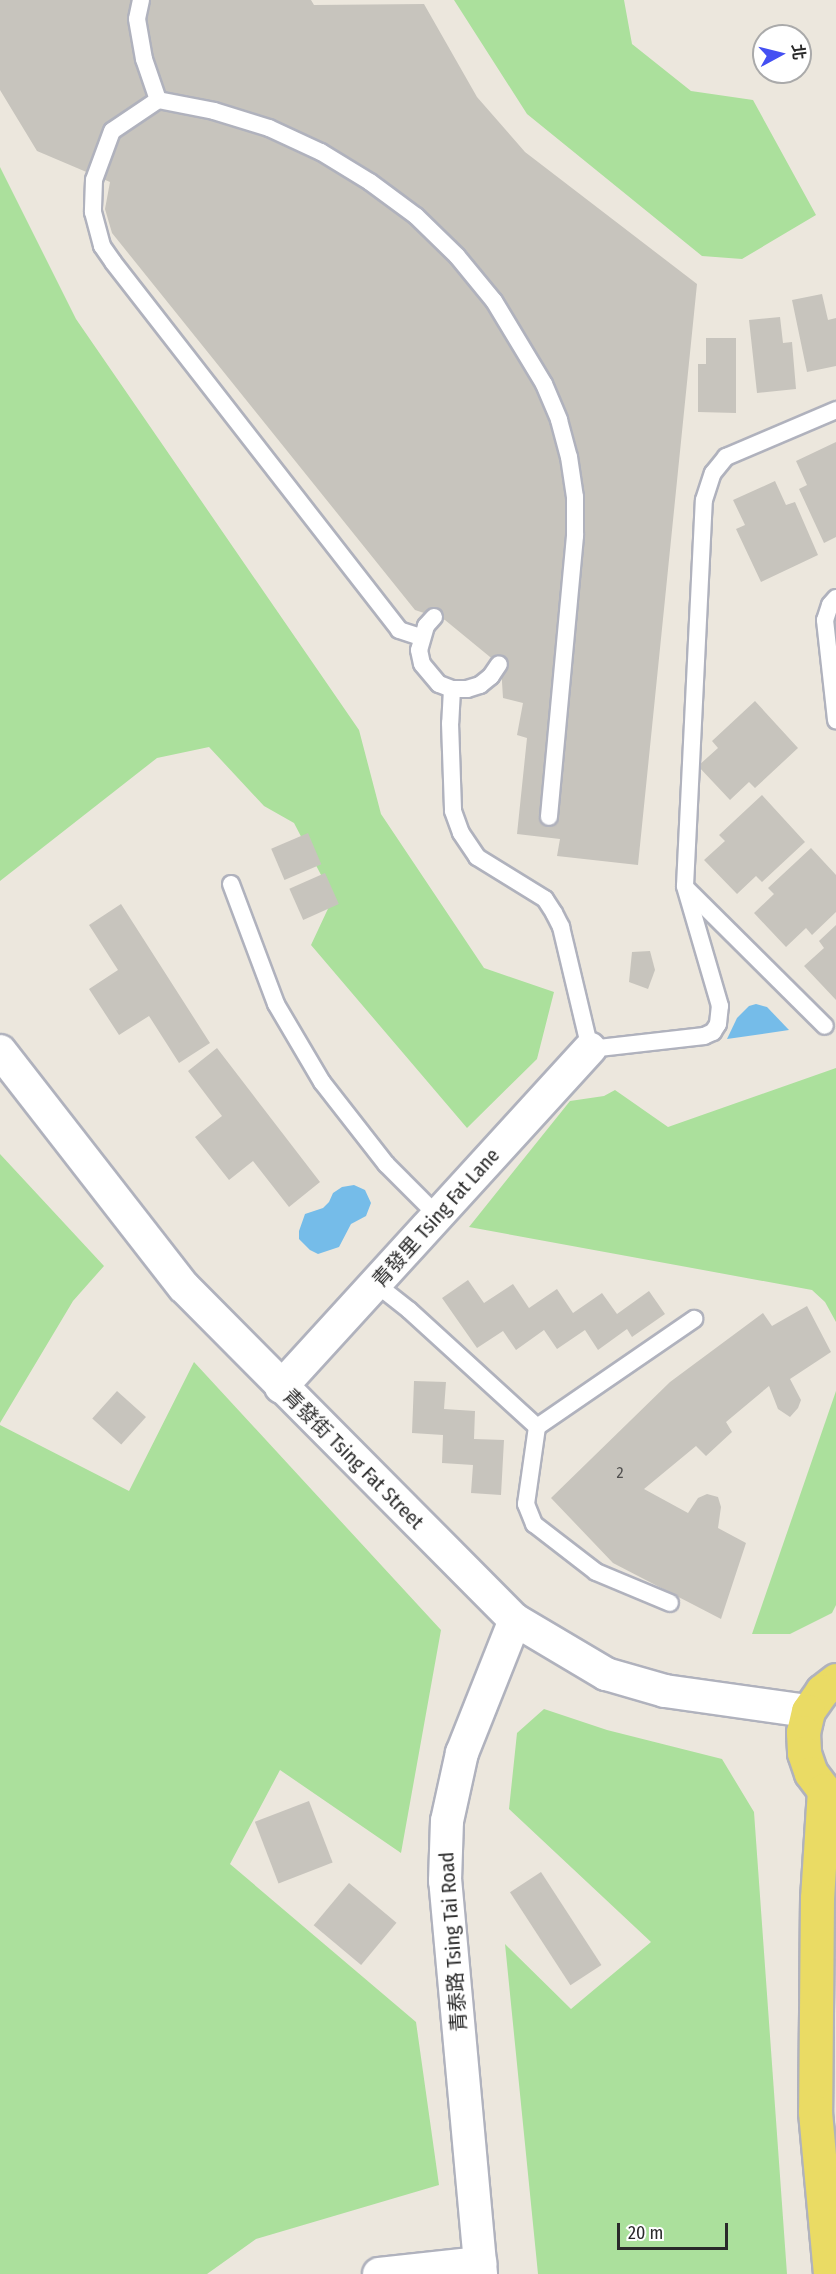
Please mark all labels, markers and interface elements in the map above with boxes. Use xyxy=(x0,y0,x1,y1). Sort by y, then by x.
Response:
north arrow xyxy=(752,24,812,84)
text: 北 xyxy=(788,43,809,61)
street label: 青發里 Tsing Fat Lane xyxy=(367,1144,505,1292)
street label: 青發街 Tsing Fat Street xyxy=(278,1384,428,1534)
house number: 2 xyxy=(616,1463,624,1483)
street label: 青泰路 Tsing Tai Road xyxy=(435,1851,471,2033)
scale bar xyxy=(620,2211,731,2249)
text: 20 m xyxy=(628,2222,663,2244)

